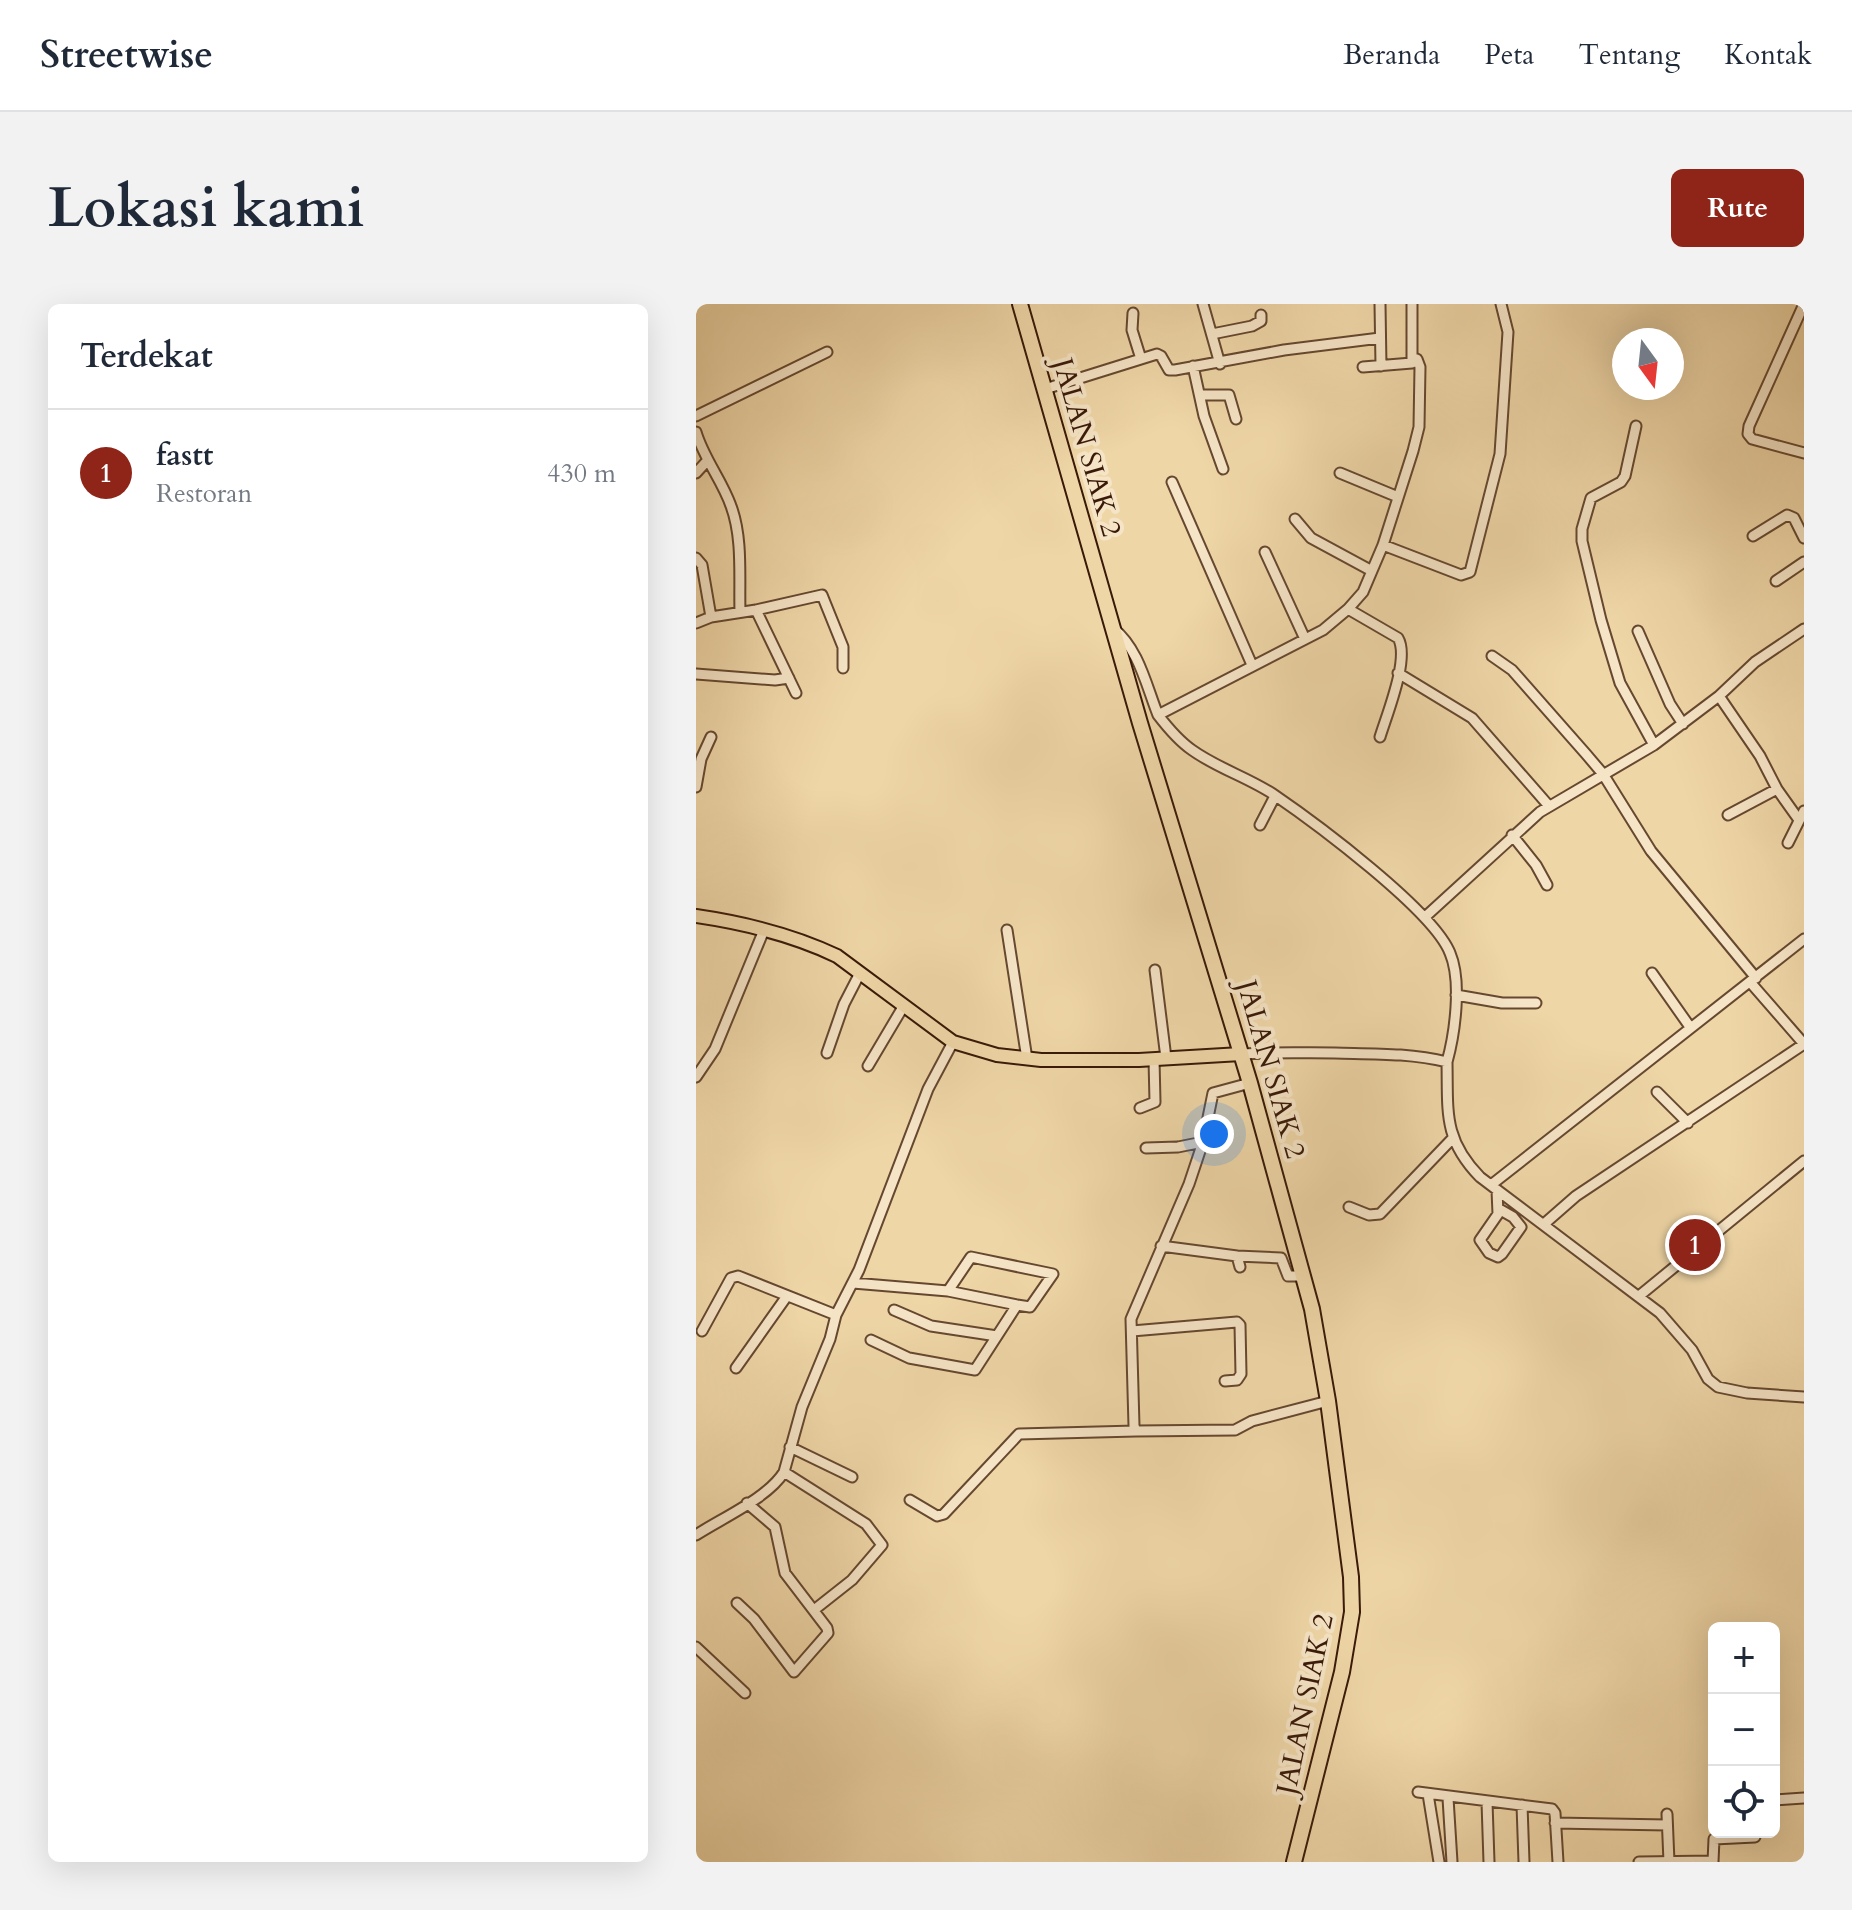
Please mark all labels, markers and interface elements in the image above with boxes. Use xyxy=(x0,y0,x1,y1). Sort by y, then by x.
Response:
text: Streetwise xyxy=(40,29,213,81)
text: Beranda xyxy=(1343,36,1440,74)
text: Peta xyxy=(1484,36,1534,74)
text: Tentang xyxy=(1578,36,1680,74)
text: Kontak xyxy=(1724,36,1812,74)
button: Rute xyxy=(1671,169,1804,247)
text: Lokasi kami xyxy=(48,171,365,246)
north arrow xyxy=(1612,328,1684,400)
text: Terdekat xyxy=(80,333,213,379)
street label: JALAN SIAK 2 xyxy=(1042,350,1131,541)
text: fastt xyxy=(156,435,213,476)
text: 1 xyxy=(99,456,113,491)
text: 430 m xyxy=(547,456,616,491)
text: Restoran xyxy=(156,476,252,511)
street label: JALAN SIAK 2 xyxy=(1226,972,1315,1163)
your location xyxy=(1194,1114,1234,1154)
pin: 1 xyxy=(1669,1215,1721,1275)
street label: JALAN SIAK 2 xyxy=(1266,1610,1343,1802)
map controls xyxy=(1708,1622,1780,1838)
button: + xyxy=(1708,1622,1780,1694)
button: − xyxy=(1708,1694,1780,1766)
button: locate xyxy=(1708,1766,1780,1838)

